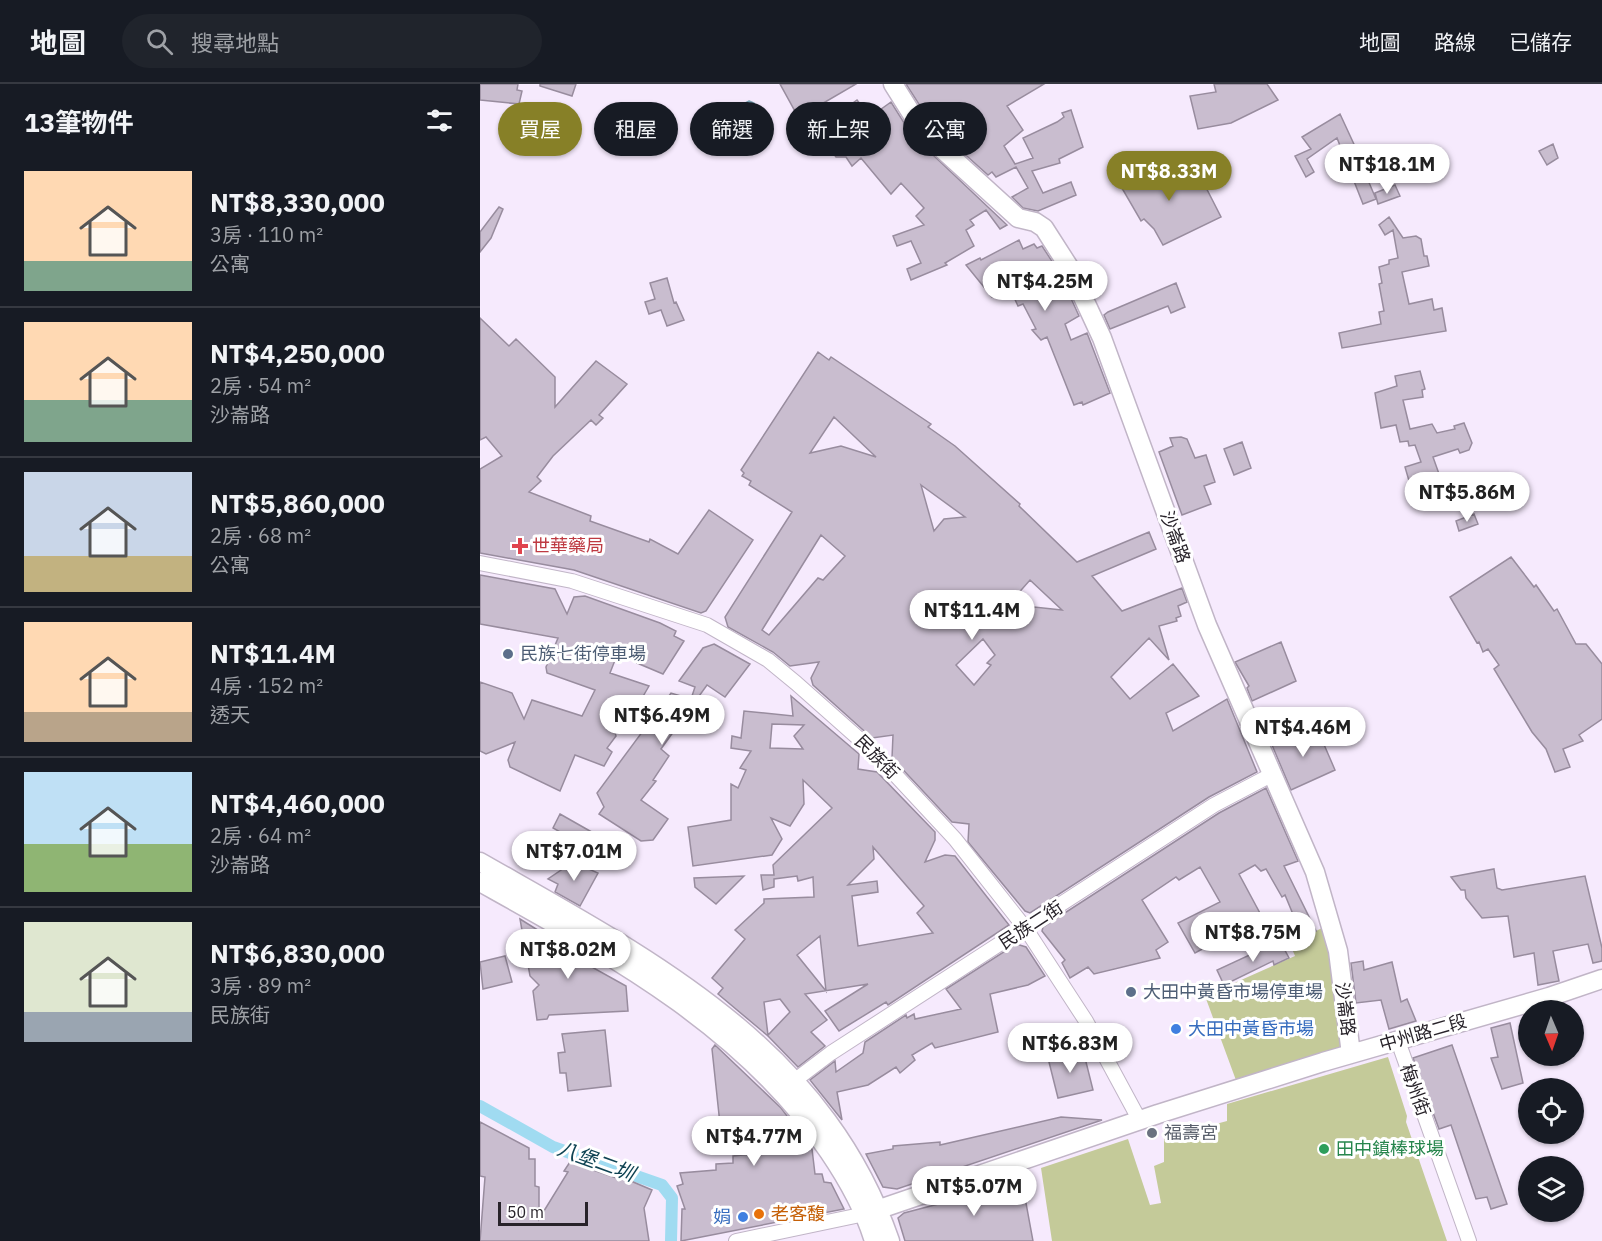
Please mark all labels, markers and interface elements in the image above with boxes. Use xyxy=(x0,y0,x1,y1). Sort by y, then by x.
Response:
search box xyxy=(122,14,542,68)
text: 地圖 xyxy=(30,24,86,61)
icon: search xyxy=(143,25,176,58)
text: 搜尋地點 xyxy=(191,28,279,57)
text: 地圖 xyxy=(1359,28,1401,56)
text: 路線 xyxy=(1434,28,1476,56)
text: 已儲存 xyxy=(1509,28,1572,56)
chip: 買屋 xyxy=(498,102,582,156)
chip: 租屋 xyxy=(594,102,678,156)
chip: 篩選 xyxy=(690,102,774,156)
chip: 新上架 xyxy=(786,102,891,156)
chip: 公寓 xyxy=(903,102,987,156)
icon: filters xyxy=(423,104,456,137)
text: 13筆物件 xyxy=(24,105,133,139)
pin: NT$18.1M xyxy=(1325,144,1449,195)
text: NT$18.1M xyxy=(1339,150,1435,177)
pin: NT$8.33M xyxy=(1107,151,1231,202)
text: NT$8.33M xyxy=(1121,157,1217,184)
text: NT$8,330,000 xyxy=(210,185,385,219)
icon: home xyxy=(72,195,144,267)
text: 3房 · 110 m² xyxy=(210,221,323,248)
text: 公寓 xyxy=(210,250,250,277)
pin: NT$4.25M xyxy=(983,261,1107,312)
text: NT$4.25M xyxy=(997,267,1093,294)
text: NT$4,250,000 xyxy=(210,336,385,370)
icon: home xyxy=(72,346,144,418)
text: 2房 · 54 m² xyxy=(210,372,311,399)
text: 沙崙路 xyxy=(210,401,270,428)
pin: NT$5.86M xyxy=(1405,472,1529,523)
text: NT$5.86M xyxy=(1419,478,1515,505)
text: NT$5,860,000 xyxy=(210,486,385,520)
icon: home xyxy=(72,496,144,568)
street label: 沙崙路 xyxy=(1155,508,1196,566)
text: 2房 · 68 m² xyxy=(210,522,311,549)
place label: 世華藥局 xyxy=(532,534,604,557)
marker: 世華藥局 xyxy=(513,539,527,553)
text: 公寓 xyxy=(210,551,250,578)
pin: NT$11.4M xyxy=(910,590,1034,641)
text: NT$11.4M xyxy=(924,596,1020,623)
text: NT$11.4M xyxy=(210,636,336,670)
place label: 民族七街停車場 xyxy=(520,642,646,665)
icon: home xyxy=(72,646,144,718)
marker: 民族七街停車場 xyxy=(501,647,515,661)
text: 4房 · 152 m² xyxy=(210,672,323,699)
pin: NT$6.49M xyxy=(600,695,724,746)
text: 透天 xyxy=(210,701,250,728)
text: NT$6.49M xyxy=(614,701,710,728)
pin: NT$4.46M xyxy=(1241,707,1365,758)
text: NT$4.46M xyxy=(1255,713,1351,740)
street label: 民族街 xyxy=(850,729,905,784)
text: NT$4,460,000 xyxy=(210,786,385,820)
icon: home xyxy=(72,796,144,868)
text: 2房 · 64 m² xyxy=(210,822,311,849)
pin: NT$7.01M xyxy=(512,831,636,882)
text: NT$7.01M xyxy=(526,837,622,864)
text: 沙崙路 xyxy=(210,851,270,878)
street label: 民族二街 xyxy=(994,895,1067,954)
pin: NT$8.75M xyxy=(1191,912,1315,963)
text: NT$8.75M xyxy=(1205,918,1301,945)
pin: NT$8.02M xyxy=(506,929,630,980)
text: NT$8.02M xyxy=(520,935,616,962)
text: NT$6,830,000 xyxy=(210,936,385,970)
icon: home xyxy=(72,946,144,1018)
text: 3房 · 89 m² xyxy=(210,972,311,999)
place label: 大田中黃昏市場停車場 xyxy=(1143,980,1323,1003)
street label: 沙崙路 xyxy=(1331,981,1360,1037)
marker: 大田中黃昏市場停車場 xyxy=(1124,985,1138,999)
north arrow xyxy=(1518,1000,1584,1066)
map controls xyxy=(1518,1000,1584,1222)
text: 民族街 xyxy=(210,1001,270,1028)
street label: 中州路二段 xyxy=(1376,1009,1469,1056)
place label: 大田中黃昏市場 xyxy=(1188,1017,1314,1040)
marker: 大田中黃昏市場 xyxy=(1169,1022,1183,1036)
pin: NT$6.83M xyxy=(1008,1023,1132,1074)
text: NT$6.83M xyxy=(1022,1029,1118,1056)
street label: 梅州街 xyxy=(1395,1061,1436,1119)
button: locate xyxy=(1518,1078,1584,1144)
pin: NT$4.77M xyxy=(692,1116,816,1167)
place label: 福壽宮 xyxy=(1164,1121,1218,1144)
text: NT$4.77M xyxy=(706,1122,802,1149)
marker: 福壽宮 xyxy=(1145,1126,1159,1140)
water label: 八堡二圳 xyxy=(554,1134,641,1188)
place label: 田中鎮棒球場 xyxy=(1336,1137,1444,1160)
marker: 田中鎮棒球場 xyxy=(1317,1142,1331,1156)
button: layers xyxy=(1518,1156,1584,1222)
pin: NT$5.07M xyxy=(912,1166,1036,1217)
text: NT$5.07M xyxy=(926,1172,1022,1199)
scale bar xyxy=(498,1199,588,1226)
text: 50 m xyxy=(507,1202,544,1222)
place label: 老客馥 xyxy=(771,1202,825,1225)
place label: 娟 xyxy=(713,1205,731,1228)
marker: 老客馥 xyxy=(752,1207,766,1221)
marker: 娟 xyxy=(736,1210,750,1224)

